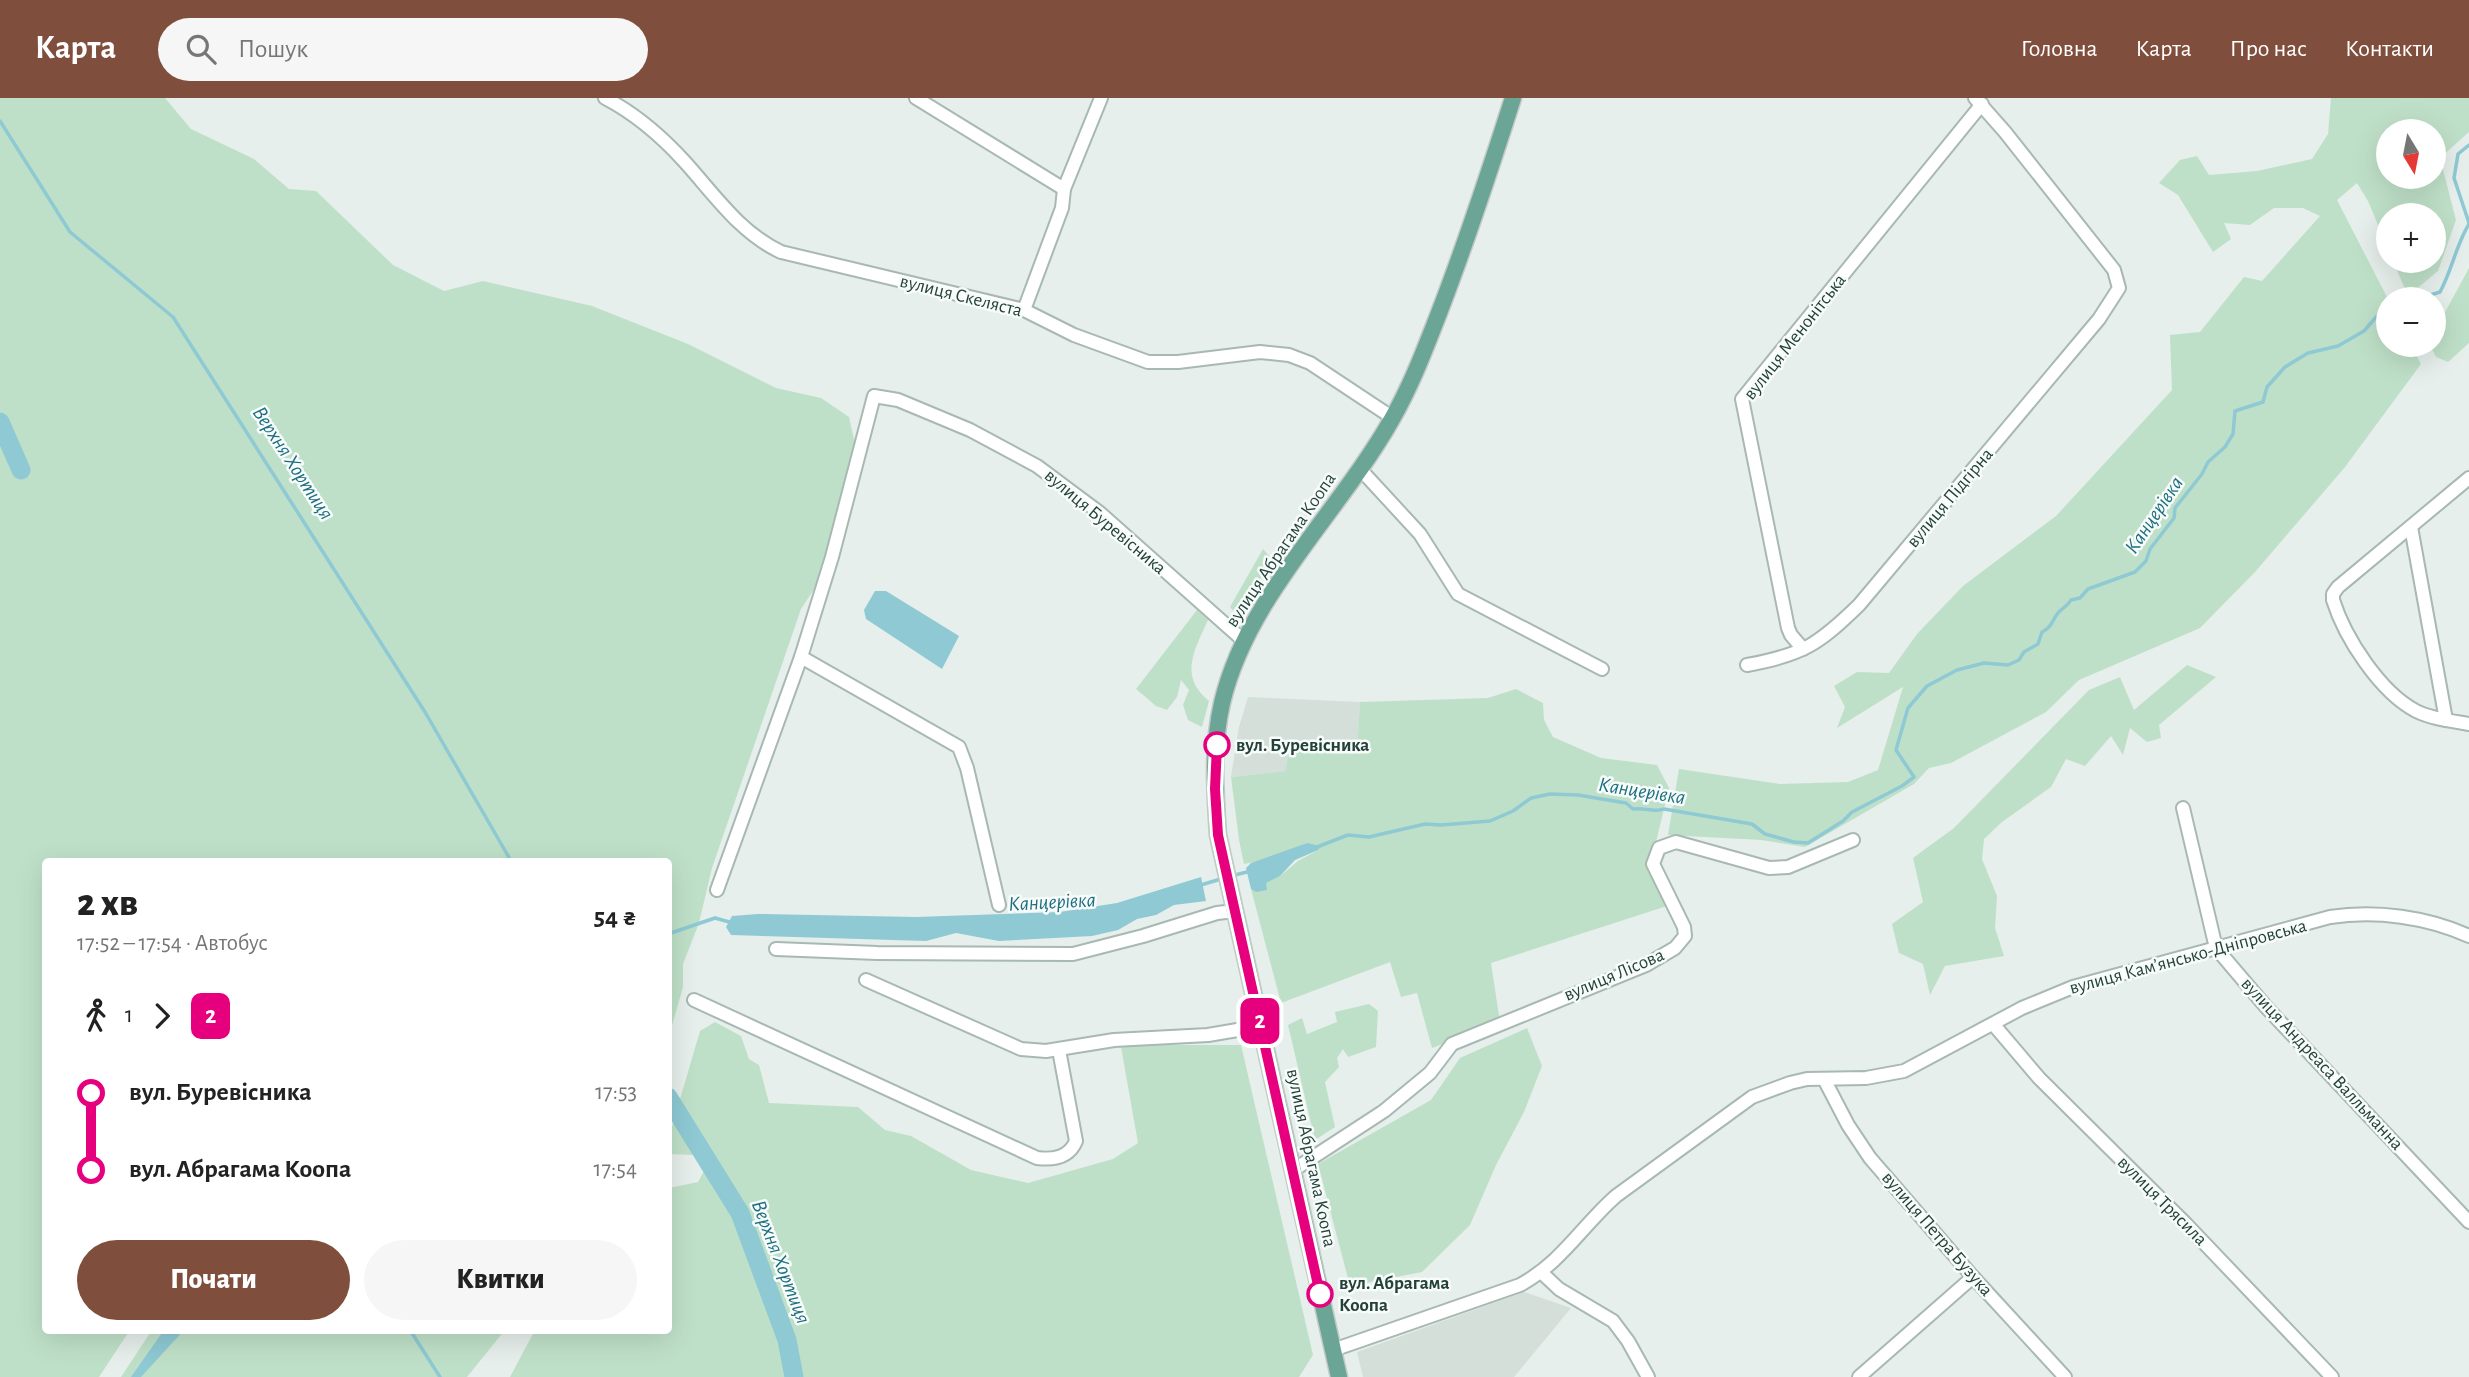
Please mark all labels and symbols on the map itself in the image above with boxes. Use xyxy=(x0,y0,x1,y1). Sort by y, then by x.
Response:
north arrow xyxy=(2376,119,2446,189)
street label: вулиця Менонітська xyxy=(1740,270,1850,403)
street label: вулиця Скеляста xyxy=(898,272,1024,320)
water label: Верхня Хортиця xyxy=(248,403,337,524)
street label: вулиця Підгірна xyxy=(1903,445,1997,551)
street label: вулиця Буревісника xyxy=(1041,466,1170,578)
street label: вулиця Абрагама Коопа xyxy=(1222,469,1340,631)
water label: Канцерівка xyxy=(2121,473,2188,558)
marker: вул. Буревісника xyxy=(1204,732,1230,758)
place label: вул. Буревісника xyxy=(1236,736,1369,755)
water label: Канцерівка xyxy=(1597,774,1687,809)
water label: Канцерівка xyxy=(1008,889,1096,916)
street label: вулиця Кам’янсько-Дніпровська xyxy=(2067,916,2309,998)
street label: вулиця Лісова xyxy=(1561,945,1667,1005)
street label: вулиця Андреаса Валльманна xyxy=(2237,974,2407,1154)
line badge: 2 xyxy=(1237,998,1283,1044)
street label: вулиця Абрагама Коопа xyxy=(1283,1067,1339,1249)
street label: вулиця Трясила xyxy=(2114,1153,2211,1250)
street label: вулиця Петра Бузука xyxy=(1878,1168,1996,1300)
water label: Верхня Хортиця xyxy=(747,1197,814,1327)
place label: вул. Абрагама Коопа xyxy=(1339,1274,1450,1315)
marker: вул. Абрагама Коопа xyxy=(1307,1281,1333,1307)

